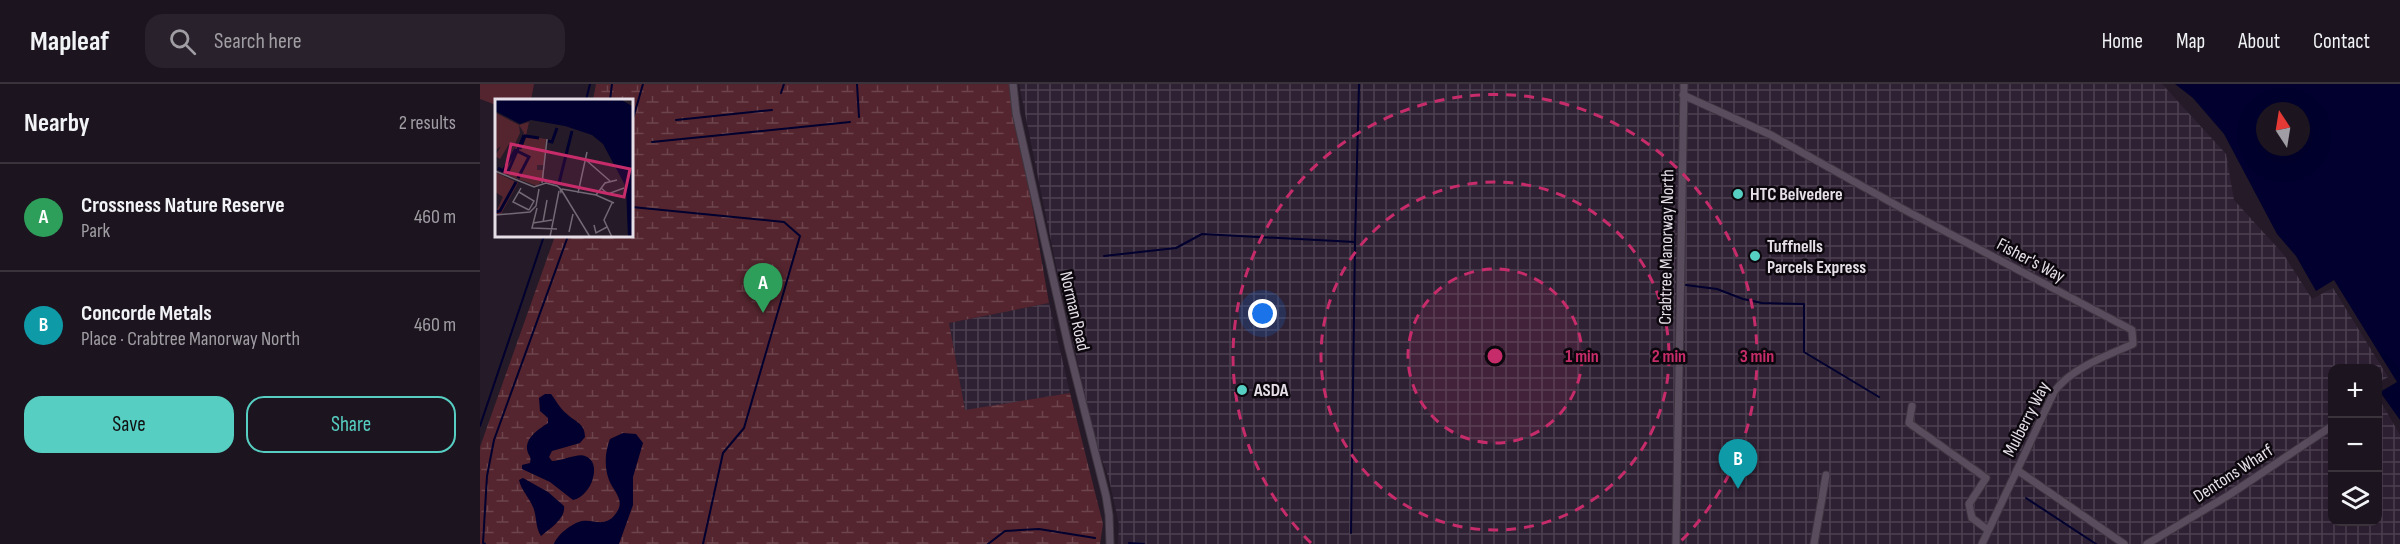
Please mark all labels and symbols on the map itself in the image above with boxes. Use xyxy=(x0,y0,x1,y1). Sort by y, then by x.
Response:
inset map xyxy=(495,99,633,237)
north arrow xyxy=(2256,102,2310,156)
street label: Crabtree Manorway North xyxy=(1655,169,1678,325)
place label: HTC Belvedere xyxy=(1750,184,1843,205)
marker: HTC Belvedere xyxy=(1731,187,1745,201)
street label: Fisher's Way xyxy=(1993,234,2069,287)
place label: Tuffnells Parcels Express xyxy=(1767,236,1866,278)
marker: Tuffnells Parcels Express xyxy=(1748,249,1762,263)
pin: A xyxy=(744,264,782,313)
street label: Norman Road xyxy=(1055,269,1094,353)
your location xyxy=(1248,299,1277,328)
centre of rings xyxy=(1485,346,1505,366)
text: 1 min xyxy=(1565,346,1599,367)
text: 2 min xyxy=(1652,346,1686,367)
text: 3 min xyxy=(1740,346,1774,367)
street label: Mulberry Way xyxy=(1999,378,2054,460)
place label: ASDA xyxy=(1253,380,1289,401)
marker: ASDA xyxy=(1235,383,1249,397)
street label: Dentons Wharf xyxy=(2190,439,2278,507)
pin: B xyxy=(1718,440,1758,489)

